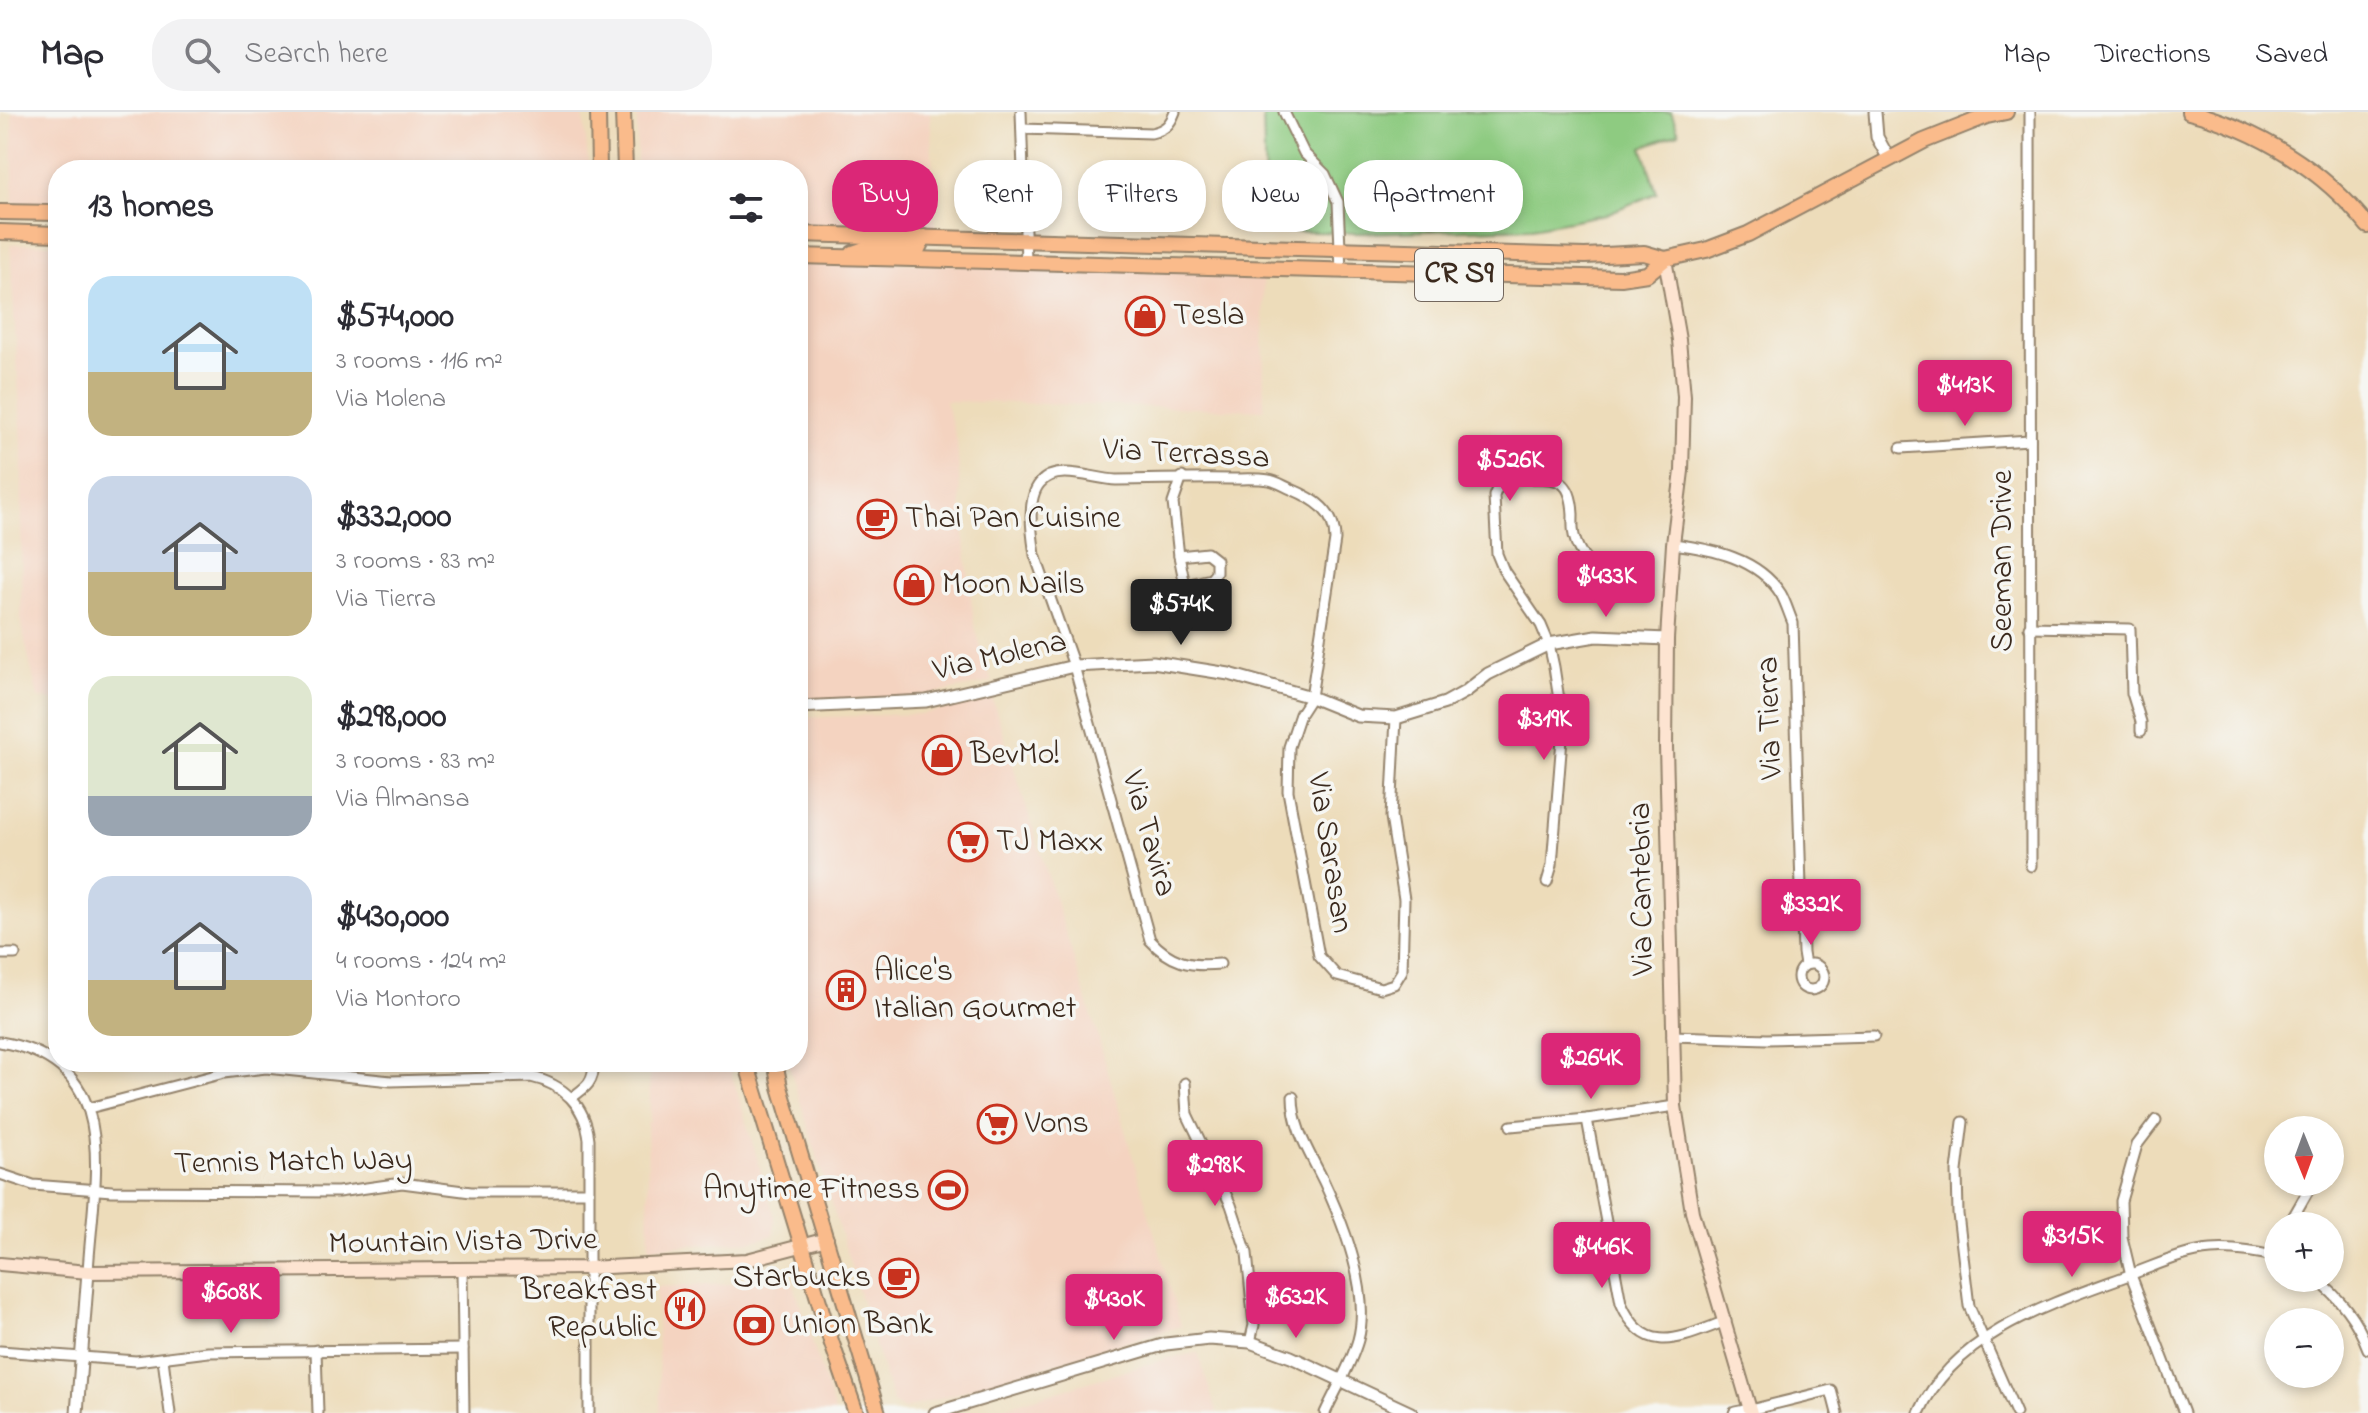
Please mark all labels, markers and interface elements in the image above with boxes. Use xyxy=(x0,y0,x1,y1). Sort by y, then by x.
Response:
search box xyxy=(152,19,712,91)
text: Map xyxy=(40,27,104,83)
icon: search xyxy=(180,33,224,77)
text: Search here xyxy=(244,33,388,77)
text: Map xyxy=(2003,35,2051,76)
text: Directions xyxy=(2095,35,2211,76)
text: Saved xyxy=(2255,35,2328,76)
chip: Buy xyxy=(832,160,938,232)
chip: Rent xyxy=(954,160,1062,232)
chip: Filters xyxy=(1078,160,1206,232)
chip: New xyxy=(1222,160,1328,232)
chip: Apartment xyxy=(1344,160,1523,232)
text: 13 homes xyxy=(88,183,214,233)
icon: filters xyxy=(724,186,768,230)
road number: CR S9 xyxy=(1415,249,1503,301)
text: $574,000 xyxy=(336,293,454,343)
place label: Tesla xyxy=(1173,293,1245,340)
shop icon: Tesla xyxy=(1124,295,1166,337)
icon: home xyxy=(152,308,248,404)
text: 3 rooms · 116 m² xyxy=(336,343,503,381)
pin: $413K xyxy=(1909,360,2021,428)
text: $413K xyxy=(1936,367,1994,405)
text: Via Molena xyxy=(336,381,446,419)
street label: Via Terrassa xyxy=(1100,427,1271,483)
pin: $526K xyxy=(1454,435,1566,503)
text: $526K xyxy=(1476,442,1544,480)
street label: Seeman Drive xyxy=(1980,469,2027,652)
text: $332,000 xyxy=(336,493,451,543)
place label: Thai Pan Cuisine xyxy=(905,496,1122,543)
cafe icon: Thai Pan Cuisine xyxy=(856,498,898,540)
icon: home xyxy=(152,508,248,604)
text: 3 rooms · 83 m² xyxy=(336,543,495,581)
pin: $433K xyxy=(1550,551,1662,619)
text: $433K xyxy=(1576,558,1636,596)
place label: Moon Nails xyxy=(942,562,1085,609)
shop icon: Moon Nails xyxy=(893,564,935,606)
pin: $574K xyxy=(1125,579,1237,647)
text: Via Tierra xyxy=(336,581,436,619)
text: $574K xyxy=(1149,586,1213,624)
street label: Via Molena xyxy=(928,619,1071,695)
street label: Via Tierra xyxy=(1745,656,1797,781)
text: $298,000 xyxy=(336,693,446,743)
pin: $319K xyxy=(1488,694,1600,762)
text: $319K xyxy=(1516,701,1572,739)
icon: home xyxy=(152,708,248,804)
place label: BevMo! xyxy=(969,732,1059,779)
shop icon: BevMo! xyxy=(921,734,963,776)
text: 3 rooms · 83 m² xyxy=(336,743,495,781)
street label: Via Tavira xyxy=(1107,765,1188,902)
street label: Via Sarasan xyxy=(1293,768,1365,937)
text: Via Almansa xyxy=(336,781,469,819)
street label: Via Cantebria xyxy=(1618,802,1668,977)
place label: TJ Maxx xyxy=(996,819,1103,866)
supermarket icon: TJ Maxx xyxy=(947,821,989,863)
pin: $332K xyxy=(1755,879,1867,947)
text: $332K xyxy=(1780,886,1842,924)
text: $430,000 xyxy=(336,893,449,943)
icon: home xyxy=(152,908,248,1004)
text: 4 rooms · 124 m² xyxy=(336,943,507,981)
place label: Alice's Italian Gourmet xyxy=(874,949,1077,1033)
building icon: Alice's Italian Gourmet xyxy=(825,969,867,1011)
text: Via Montoro xyxy=(336,981,461,1019)
pin: $264K xyxy=(1535,1033,1647,1101)
text: $264K xyxy=(1559,1040,1623,1078)
place label: Vons xyxy=(1024,1101,1089,1148)
supermarket icon: Vons xyxy=(976,1103,1018,1145)
north arrow xyxy=(2264,1116,2344,1196)
map controls xyxy=(2264,1116,2344,1388)
street label: Tennis Match Way xyxy=(173,1137,413,1189)
pin: $298K xyxy=(1159,1140,1271,1208)
text: $298K xyxy=(1186,1147,1244,1185)
place label: Anytime Fitness xyxy=(703,1167,920,1214)
sports icon: Anytime Fitness xyxy=(927,1169,969,1211)
pin: $315K xyxy=(2016,1211,2128,1279)
button: + xyxy=(2264,1212,2344,1292)
street label: Mountain Vista Drive xyxy=(328,1217,599,1269)
text: $315K xyxy=(2041,1218,2103,1256)
pin: $446K xyxy=(1546,1222,1658,1290)
text: $446K xyxy=(1571,1229,1633,1267)
place label: Starbucks xyxy=(733,1255,871,1302)
cafe icon: Starbucks xyxy=(878,1257,920,1299)
pin: $608K xyxy=(175,1267,287,1335)
place label: Breakfast Republic xyxy=(520,1268,658,1352)
pin: $632K xyxy=(1240,1272,1352,1340)
text: $608K xyxy=(201,1274,261,1312)
pin: $430K xyxy=(1058,1274,1170,1342)
text: $632K xyxy=(1264,1279,1328,1317)
text: $430K xyxy=(1083,1281,1145,1319)
restaurant icon: Breakfast Republic xyxy=(664,1288,706,1330)
place label: Union Bank xyxy=(782,1302,934,1349)
bank icon: Union Bank xyxy=(733,1304,775,1346)
button: − xyxy=(2264,1308,2344,1388)

